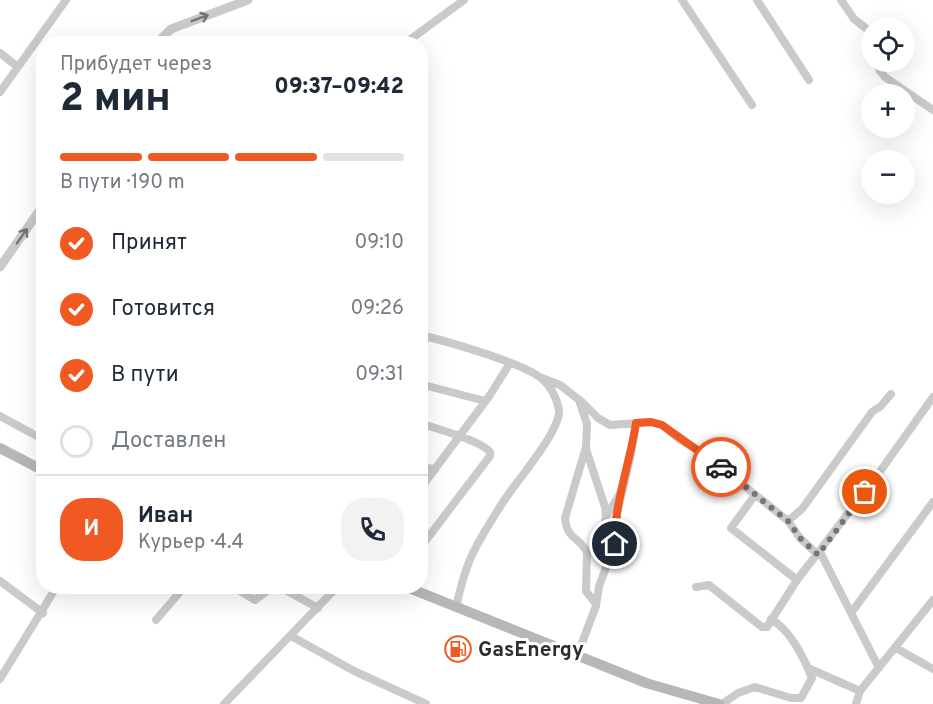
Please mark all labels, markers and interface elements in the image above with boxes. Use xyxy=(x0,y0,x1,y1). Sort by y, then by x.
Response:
one-way arrow xyxy=(190,12,208,23)
map controls xyxy=(861,18,915,204)
button: locate xyxy=(861,18,915,72)
text: Прибудет через xyxy=(60,52,212,78)
text: 09:37–09:42 xyxy=(274,74,404,101)
text: 2 мин xyxy=(60,76,171,125)
button: + xyxy=(861,84,915,138)
button: − xyxy=(861,150,915,204)
text: В пути · 190 m xyxy=(60,170,185,196)
icon: check xyxy=(60,227,93,260)
one-way arrow xyxy=(16,228,28,244)
text: Принят xyxy=(111,230,187,257)
text: 09:10 xyxy=(354,230,404,256)
icon: check xyxy=(60,293,93,326)
text: Готовится xyxy=(111,296,215,323)
text: 09:26 xyxy=(351,296,404,322)
icon: check xyxy=(60,359,93,392)
text: В пути xyxy=(111,362,179,389)
text: 09:31 xyxy=(355,362,404,388)
text: Доставлен xyxy=(111,428,226,455)
courier xyxy=(691,437,751,497)
icon: car xyxy=(705,451,738,484)
pin xyxy=(839,466,890,517)
icon: bag xyxy=(848,475,881,508)
button: phone xyxy=(341,498,404,561)
text: Иван xyxy=(138,503,193,530)
text: И xyxy=(84,516,99,543)
pin xyxy=(589,518,640,569)
icon: home xyxy=(598,527,631,560)
text: Курьер · 4.4 xyxy=(138,530,244,556)
fuel station icon: GasEnergy xyxy=(443,634,473,664)
place label: GasEnergy xyxy=(478,637,584,664)

